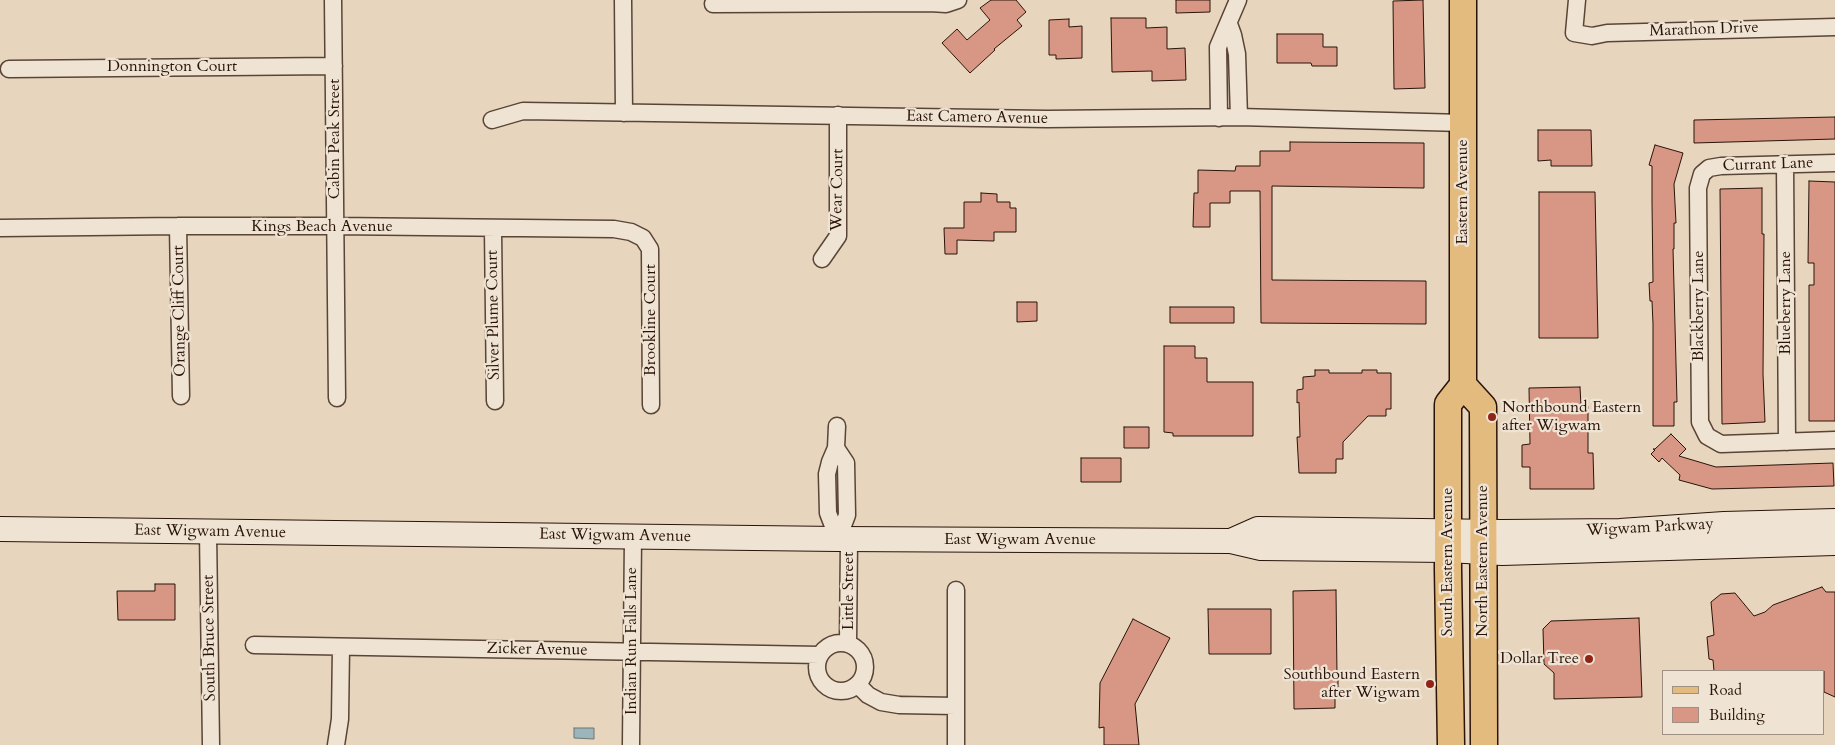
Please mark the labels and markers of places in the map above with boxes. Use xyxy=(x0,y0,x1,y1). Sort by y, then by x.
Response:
place label: Northbound Eastern after Wigwam xyxy=(1502,398,1641,436)
marker: Northbound Eastern after Wigwam xyxy=(1486,411,1498,423)
place label: Dollar Tree xyxy=(1500,649,1579,669)
marker: Dollar Tree xyxy=(1583,653,1595,665)
place label: Southbound Eastern after Wigwam xyxy=(1283,665,1420,703)
marker: Southbound Eastern after Wigwam xyxy=(1424,678,1436,690)

